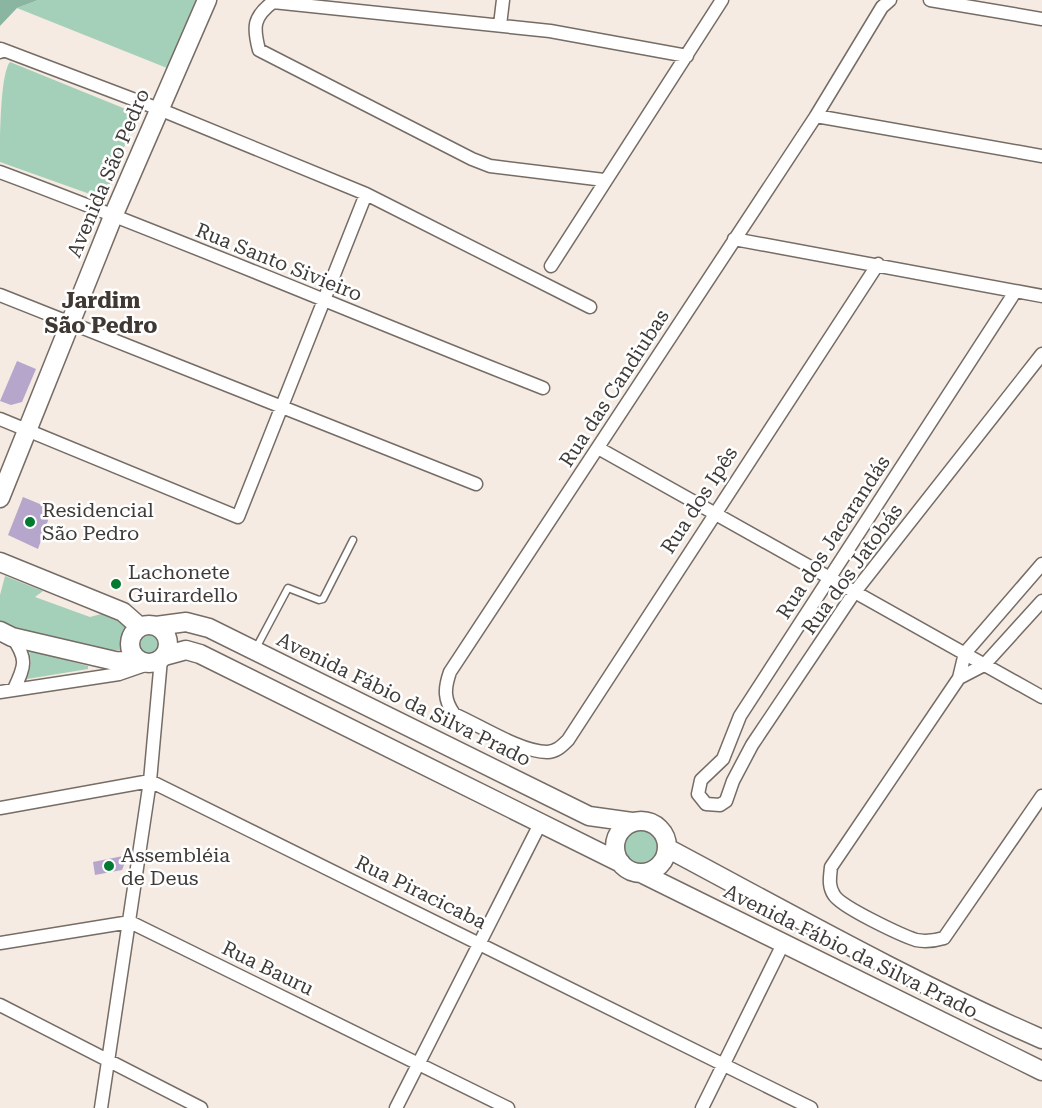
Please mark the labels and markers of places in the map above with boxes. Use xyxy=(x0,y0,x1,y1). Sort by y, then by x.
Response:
place label: Residencial São Pedro xyxy=(42,498,154,545)
marker: Residencial São Pedro xyxy=(23,515,37,529)
place label: Lachonete Guirardello xyxy=(128,560,238,607)
marker: Lachonete Guirardello xyxy=(109,577,123,591)
place label: Assembléia de Deus xyxy=(121,843,230,890)
marker: Assembléia de Deus xyxy=(102,859,116,873)

